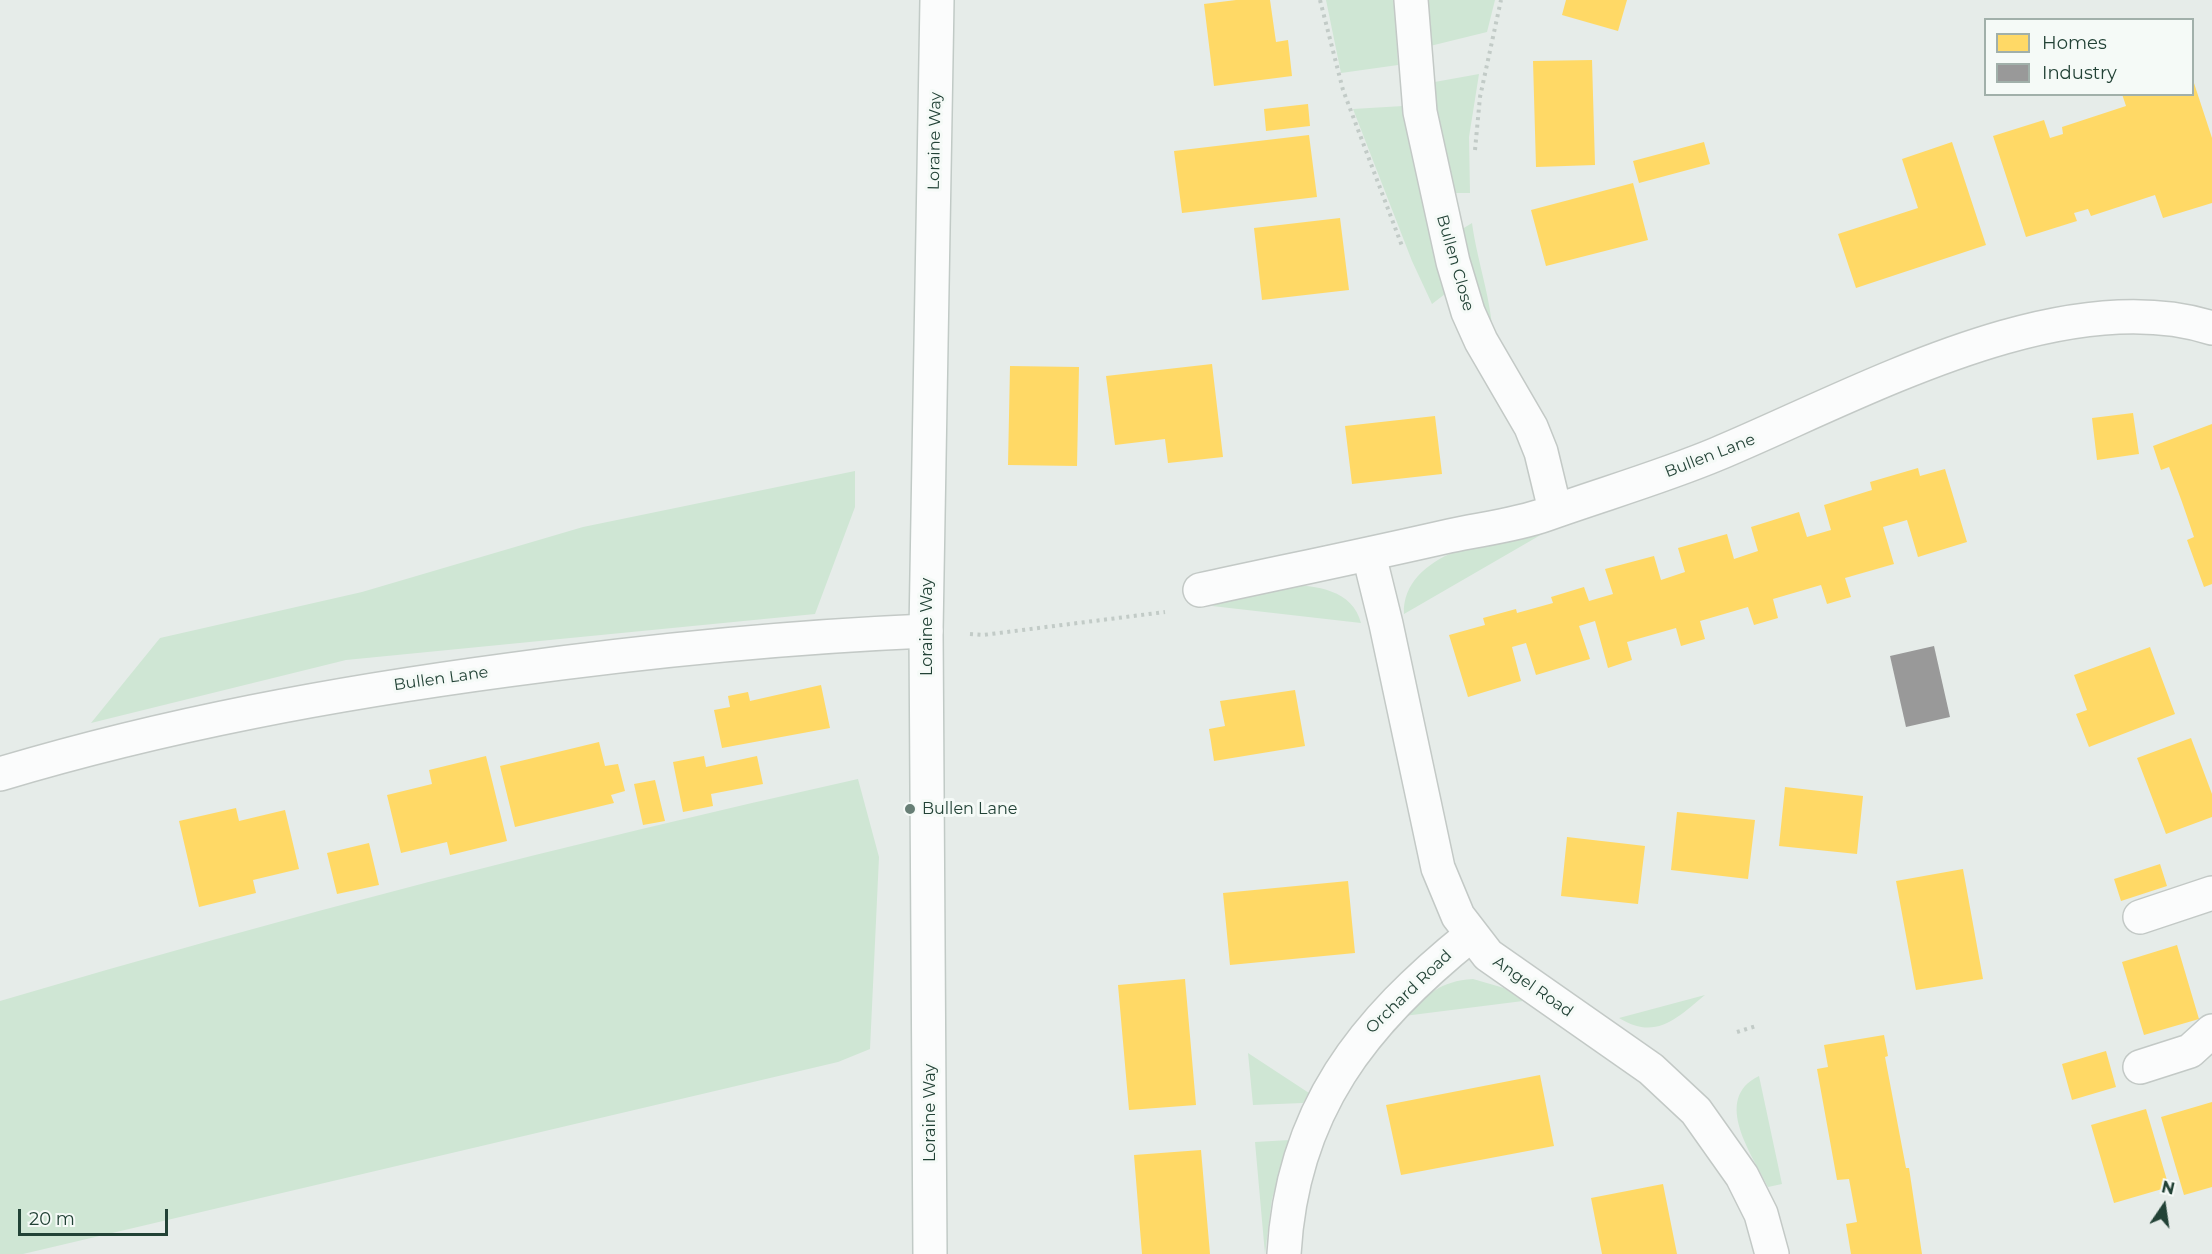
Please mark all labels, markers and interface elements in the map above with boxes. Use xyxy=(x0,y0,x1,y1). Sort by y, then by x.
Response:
legend xyxy=(1984,18,2194,96)
text: Homes xyxy=(2042,32,2107,54)
text: Industry xyxy=(2042,62,2117,84)
street label: Loraine Way xyxy=(925,92,945,190)
street label: Bullen Close xyxy=(1432,213,1478,313)
street label: Bullen Lane xyxy=(1662,430,1758,482)
street label: Loraine Way xyxy=(917,578,937,676)
street label: Bullen Lane xyxy=(392,663,490,695)
place label: Bullen Lane xyxy=(922,799,1017,819)
marker: Bullen Lane xyxy=(903,802,917,816)
street label: Orchard Road xyxy=(1362,946,1456,1038)
street label: Angel Road xyxy=(1489,952,1577,1022)
street label: Loraine Way xyxy=(920,1064,940,1162)
north arrow xyxy=(2134,1176,2194,1236)
text: N xyxy=(2160,1177,2177,1199)
scale bar xyxy=(21,1197,171,1235)
text: 20 m xyxy=(29,1208,75,1230)

